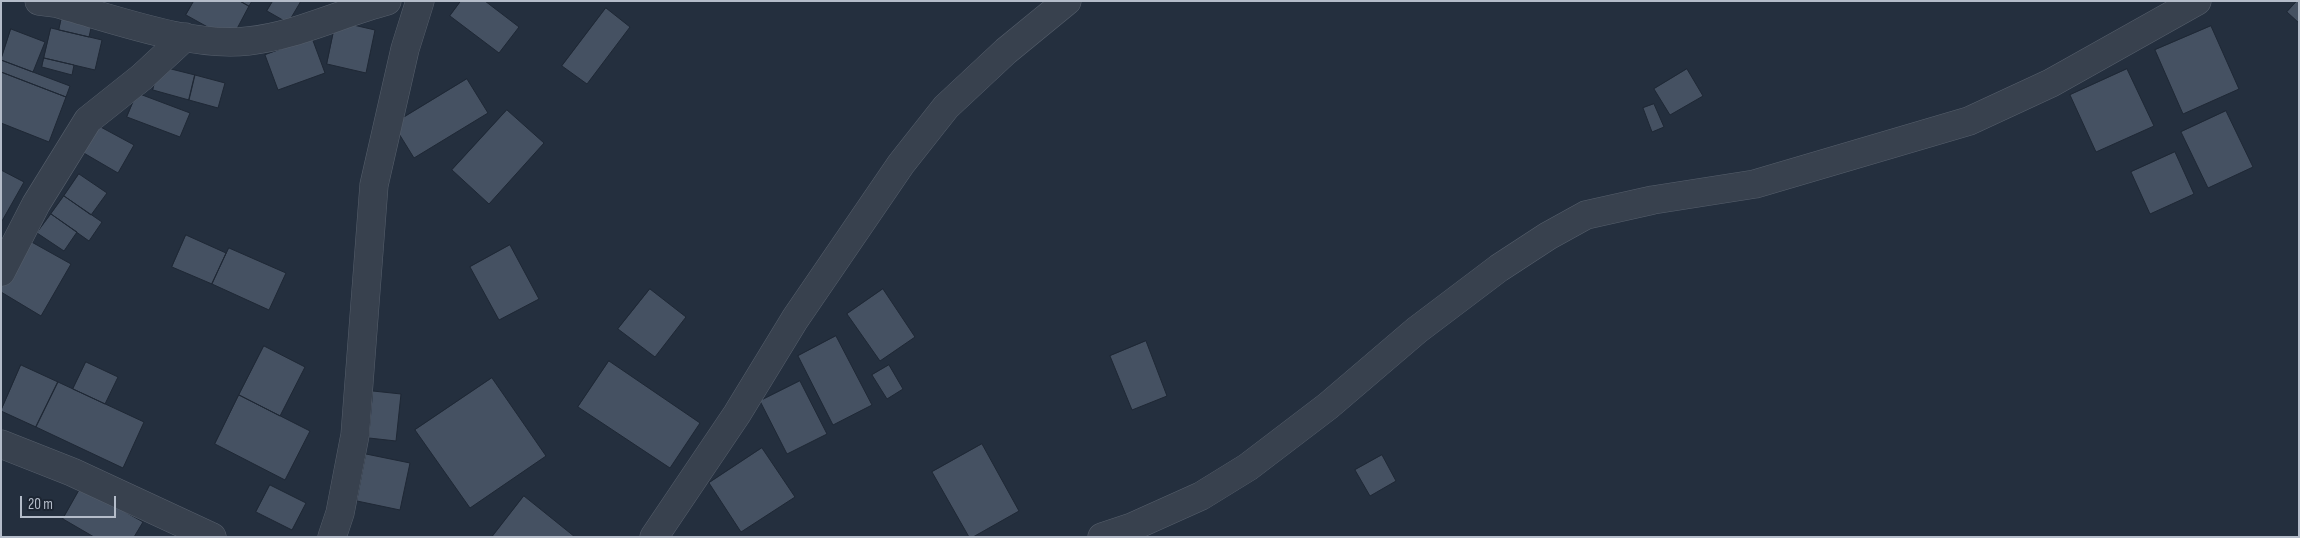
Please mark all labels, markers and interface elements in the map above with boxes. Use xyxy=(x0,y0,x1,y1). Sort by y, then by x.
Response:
scale bar xyxy=(22,486,119,518)
text: 20 m xyxy=(28,495,53,514)

